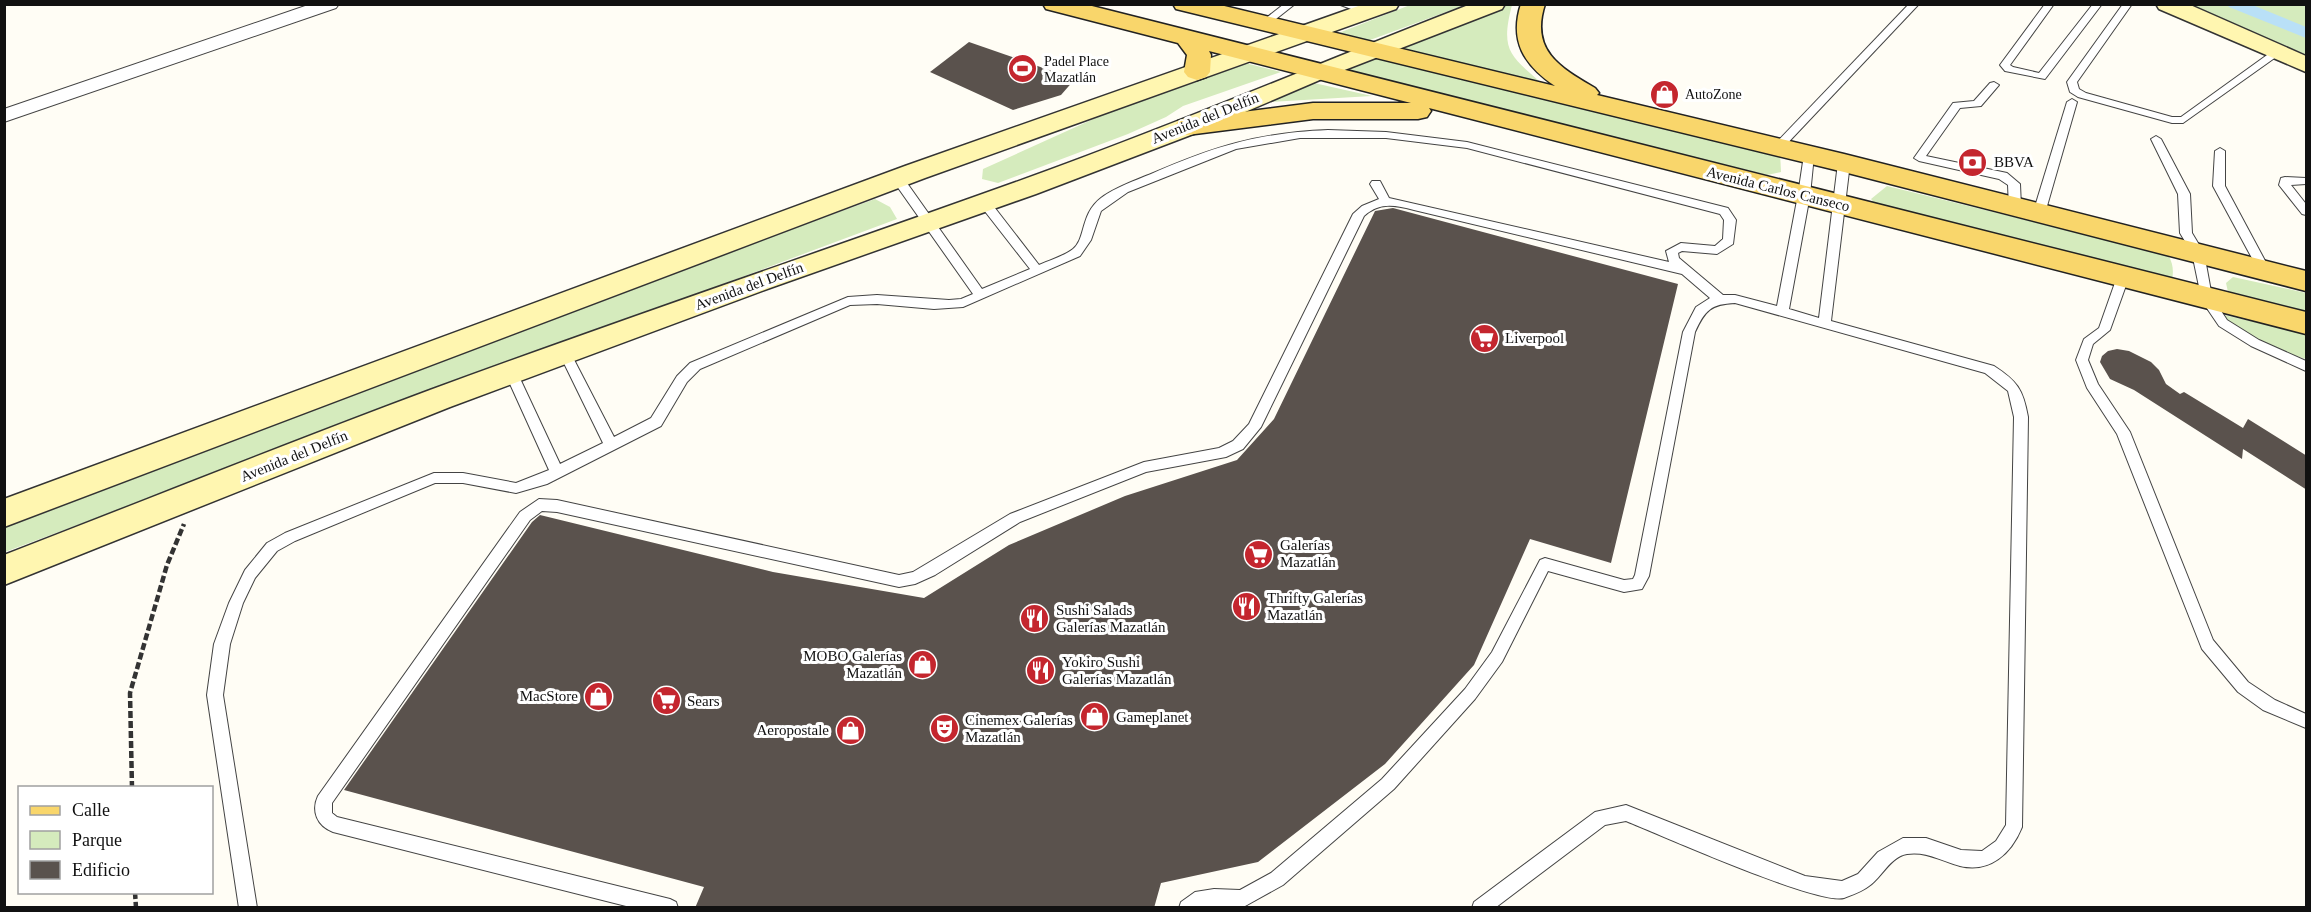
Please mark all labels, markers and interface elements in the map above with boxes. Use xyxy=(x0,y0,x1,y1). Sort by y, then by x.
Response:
sports icon: Padel Place Mazatlán xyxy=(1007,53,1039,85)
place label: Padel Place Mazatlán xyxy=(1044,54,1109,85)
shop icon: AutoZone xyxy=(1648,78,1680,110)
place label: AutoZone xyxy=(1685,87,1742,102)
street label: Avenida del Delfín xyxy=(1149,89,1261,147)
bank icon: BBVA xyxy=(1957,146,1989,178)
place label: BBVA xyxy=(1994,154,2034,170)
street label: Avenida Carlos Canseco xyxy=(1705,163,1851,215)
street label: Avenida del Delfín xyxy=(693,259,806,313)
supermarket icon: Liverpool xyxy=(1468,322,1500,354)
place label: Liverpool xyxy=(1505,330,1564,346)
street label: Avenida del Delfín xyxy=(238,427,350,485)
place label: Galerías Mazatlán xyxy=(1280,537,1336,570)
supermarket icon: Galerías Mazatlán xyxy=(1243,538,1275,570)
place label: Thrifty Galerías Mazatlán xyxy=(1267,590,1363,623)
restaurant icon: Thrifty Galerías Mazatlán xyxy=(1230,591,1262,623)
place label: Sushi Salads Galerías Mazatlán xyxy=(1056,602,1166,635)
restaurant icon: Sushi Salads Galerías Mazatlán xyxy=(1019,603,1051,635)
place label: MOBO Galerías Mazatlán xyxy=(803,648,902,681)
shop icon: MOBO Galerías Mazatlán xyxy=(907,649,939,681)
place label: Yokiro Sushi Galerías Mazatlán xyxy=(1062,654,1172,687)
restaurant icon: Yokiro Sushi Galerías Mazatlán xyxy=(1025,655,1057,687)
shop icon: MacStore xyxy=(583,680,615,712)
supermarket icon: Sears xyxy=(650,685,682,717)
place label: MacStore xyxy=(520,688,578,704)
place label: Sears xyxy=(687,693,720,709)
shop icon: Gameplanet xyxy=(1079,701,1111,733)
place label: Gameplanet xyxy=(1116,709,1189,725)
place label: Cinemex Galerías Mazatlán xyxy=(965,712,1073,745)
theatre icon: Cinemex Galerías Mazatlán xyxy=(928,713,960,745)
shop icon: Aeropostale xyxy=(834,714,866,746)
place label: Aeropostale xyxy=(757,722,829,738)
legend xyxy=(18,786,213,894)
text: Calle xyxy=(72,800,110,820)
text: Parque xyxy=(72,830,122,850)
text: Edificio xyxy=(72,860,130,880)

